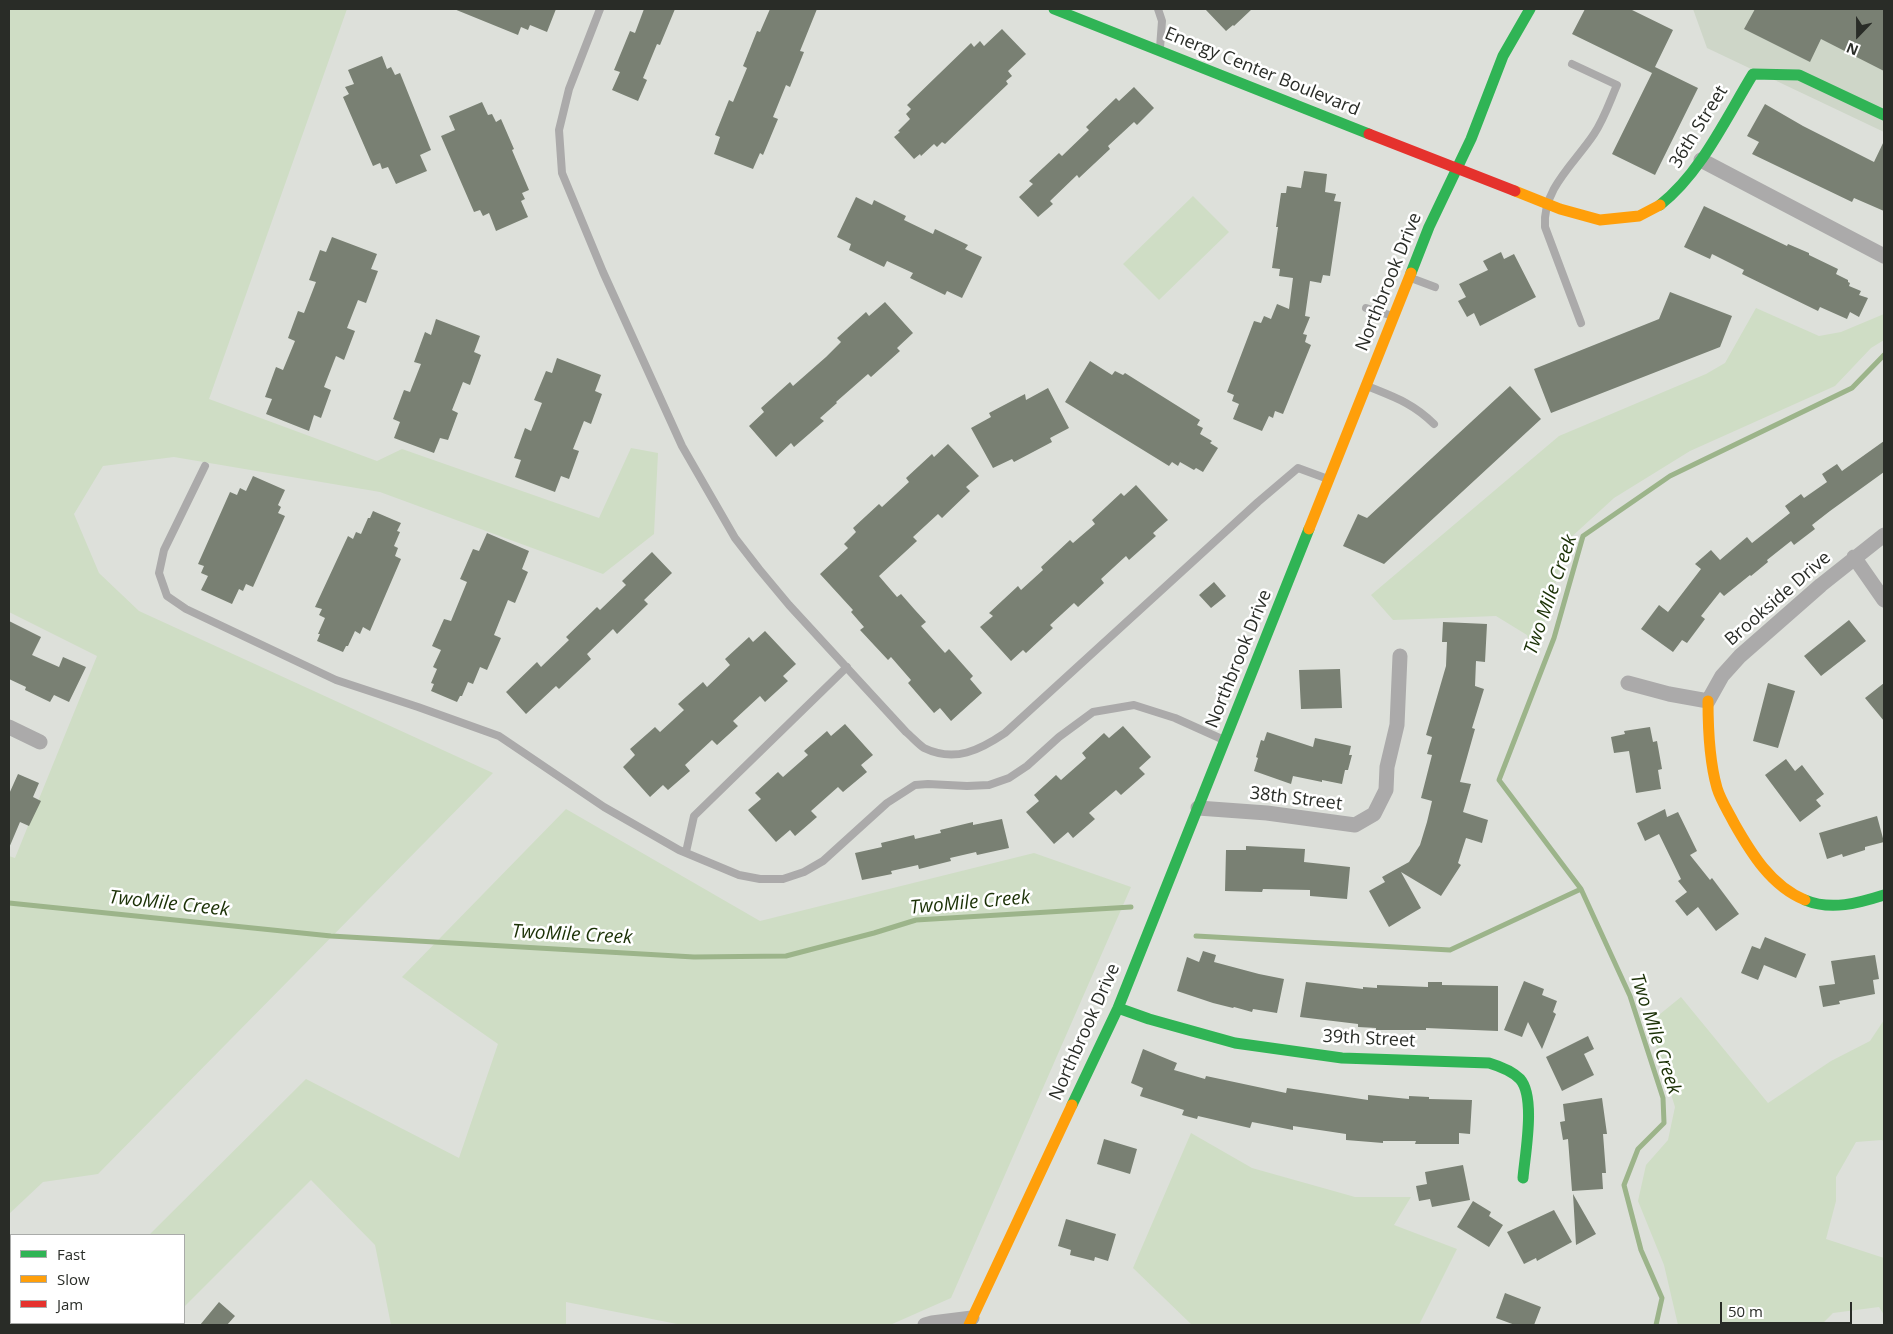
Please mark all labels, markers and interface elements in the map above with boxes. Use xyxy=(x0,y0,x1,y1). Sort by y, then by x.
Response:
north arrow xyxy=(1833,10,1883,60)
street label: Energy Center Boulevard xyxy=(1161,23,1363,121)
text: N xyxy=(1843,38,1861,60)
street label: 36th Street xyxy=(1665,82,1733,172)
street label: Northbrook Drive xyxy=(1351,210,1427,354)
water label: Two Mile Creek xyxy=(1520,532,1582,658)
street label: Brookside Drive xyxy=(1721,547,1835,651)
street label: Northbrook Drive xyxy=(1201,587,1277,731)
street label: 38th Street xyxy=(1249,783,1343,815)
water label: TwoMile Creek xyxy=(108,886,230,922)
water label: TwoMile Creek xyxy=(909,886,1031,920)
water label: TwoMile Creek xyxy=(511,920,633,950)
street label: Northbrook Drive xyxy=(1045,960,1125,1104)
water label: Two Mile Creek xyxy=(1625,971,1685,1097)
street label: 39th Street xyxy=(1322,1026,1416,1052)
legend xyxy=(10,1234,185,1324)
text: Fast xyxy=(57,1244,86,1264)
text: Slow xyxy=(57,1269,90,1289)
scale bar xyxy=(1723,1292,1856,1324)
text: Jam xyxy=(57,1294,83,1314)
text: 50 m xyxy=(1728,1301,1763,1321)

